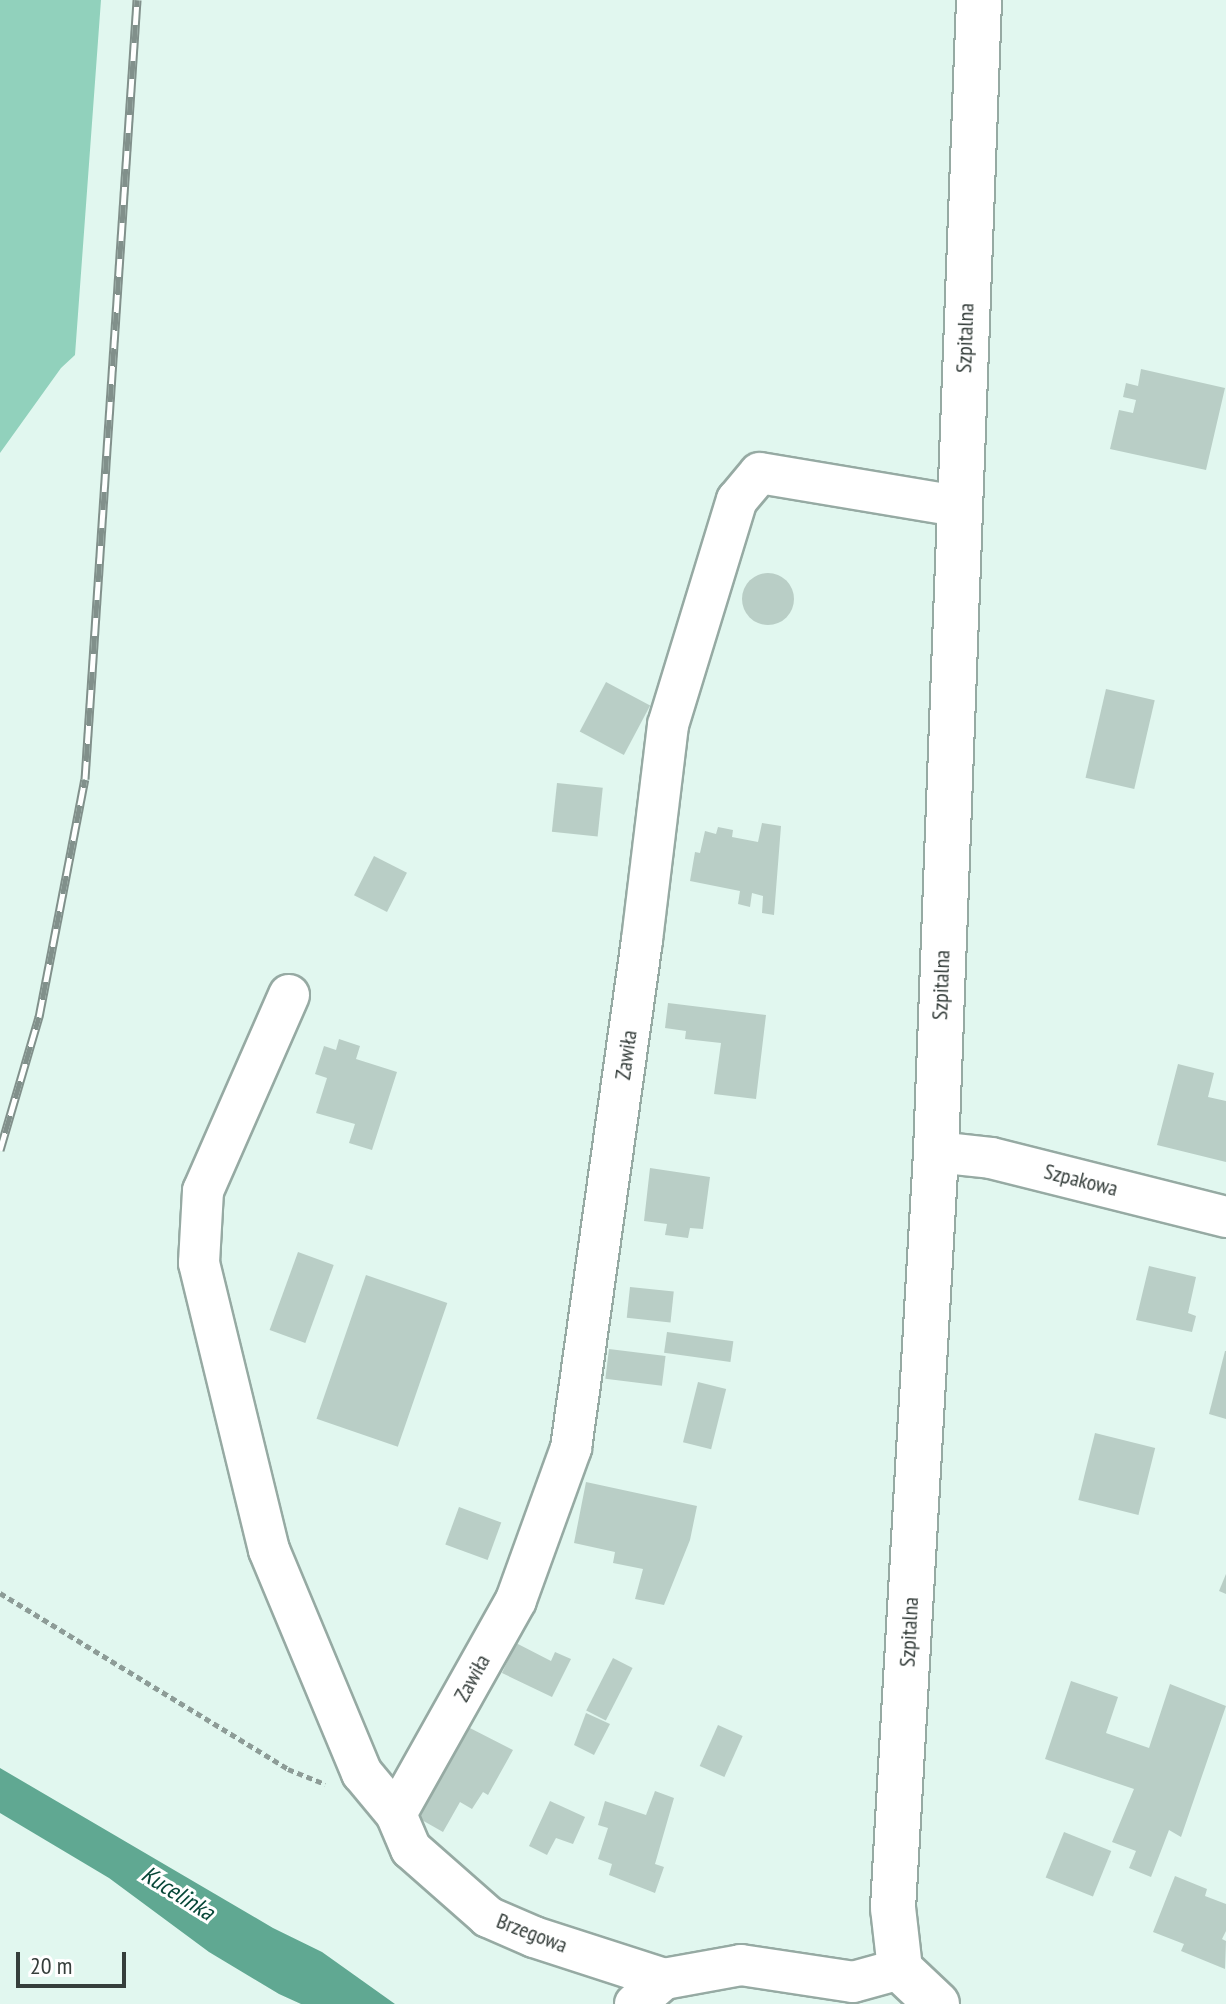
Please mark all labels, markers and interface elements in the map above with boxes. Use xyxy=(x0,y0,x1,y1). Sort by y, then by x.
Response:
street label: Szpitalna xyxy=(951,303,979,373)
street label: Szpitalna xyxy=(927,950,955,1020)
street label: Zawiła xyxy=(609,1029,643,1081)
street label: Szpakowa xyxy=(1041,1158,1121,1202)
street label: Szpitalna xyxy=(894,1596,924,1668)
street label: Zawiła xyxy=(448,1650,496,1706)
water label: Kucelinka xyxy=(136,1860,220,1926)
street label: Brzegowa xyxy=(493,1907,571,1959)
scale bar xyxy=(20,1936,130,1986)
text: 20 m xyxy=(30,1950,72,1981)

